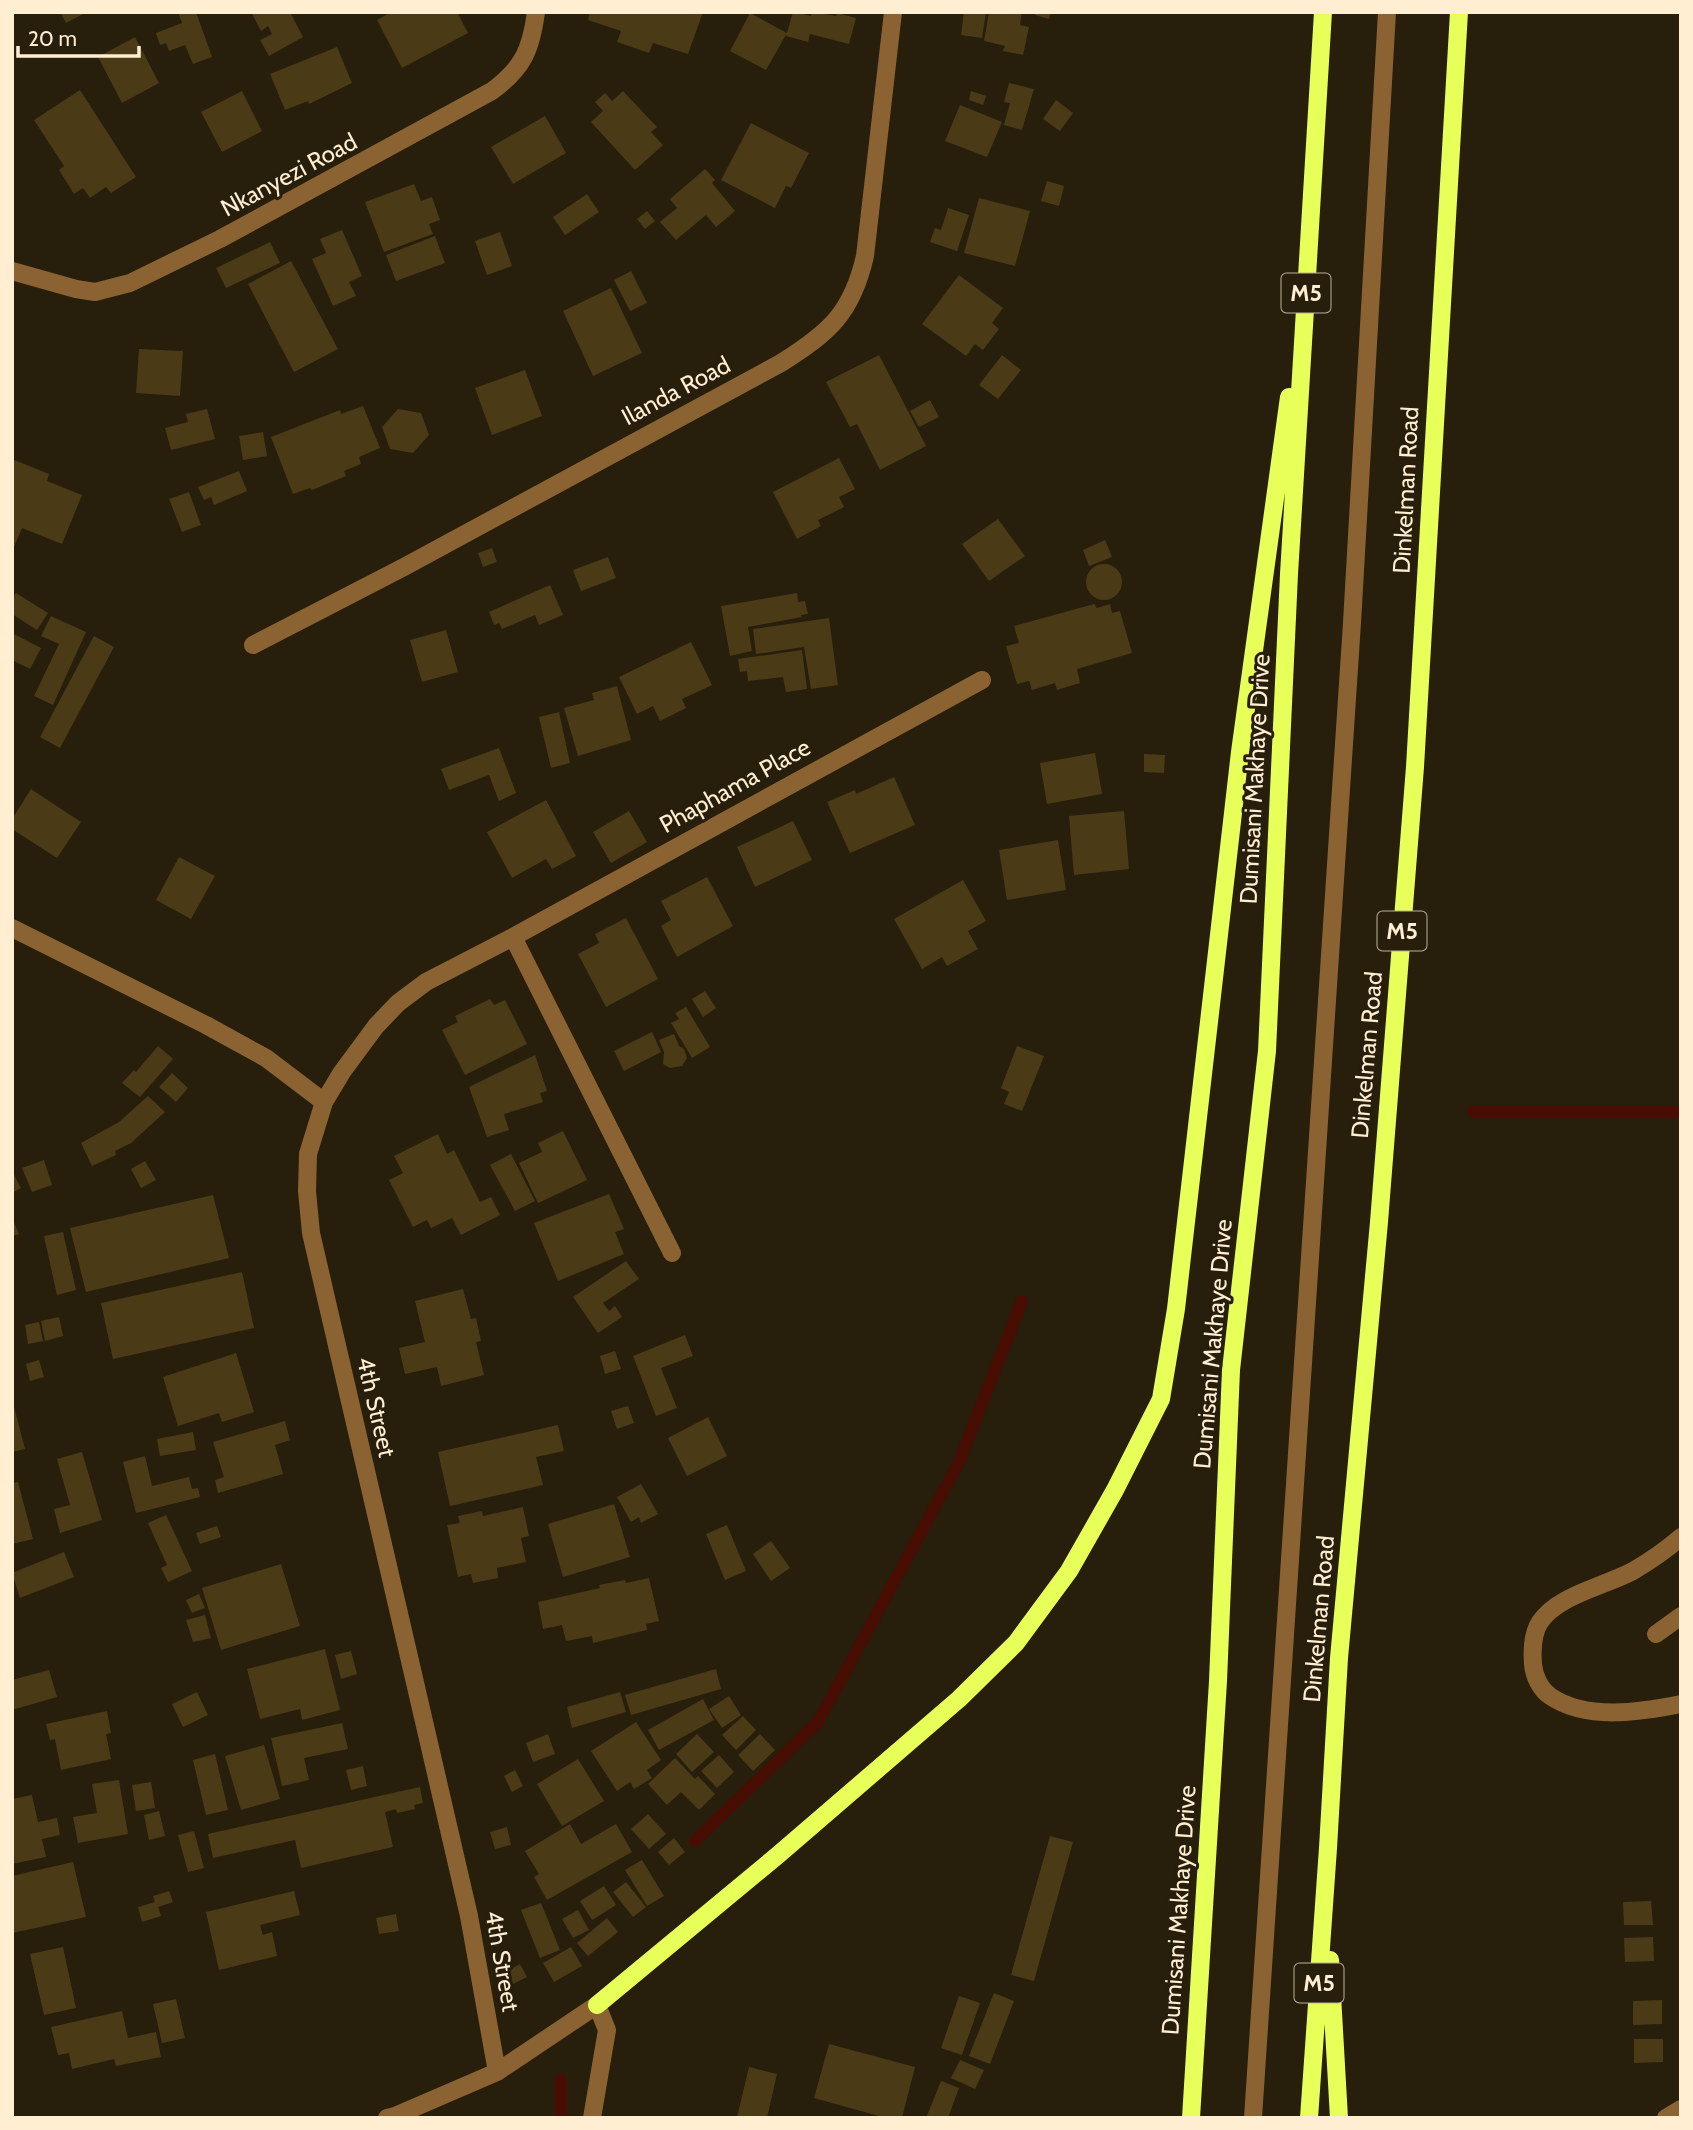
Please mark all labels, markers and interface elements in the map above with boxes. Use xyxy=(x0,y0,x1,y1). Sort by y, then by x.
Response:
scale bar xyxy=(18,14,138,58)
text: 20 m xyxy=(28,26,77,51)
street label: Nkanyezi Road xyxy=(216,127,362,223)
road number: M5 xyxy=(1282,274,1330,312)
street label: Ilanda Road xyxy=(617,350,735,431)
street label: Dinkelman Road xyxy=(1387,406,1424,574)
street label: Dumisani Makhaye Drive xyxy=(1233,653,1276,905)
street label: Phaphama Place xyxy=(654,732,815,839)
road number: M5 xyxy=(1378,912,1426,950)
street label: Dinkelman Road xyxy=(1345,970,1388,1140)
street label: Dumisani Makhaye Drive xyxy=(1187,1218,1238,1470)
street label: 4th Street xyxy=(351,1354,402,1460)
street label: Dinkelman Road xyxy=(1297,1534,1340,1704)
street label: Dumisani Makhaye Drive xyxy=(1155,1784,1202,2036)
street label: 4th Street xyxy=(479,1908,526,2014)
road number: M5 xyxy=(1294,1964,1344,2002)

